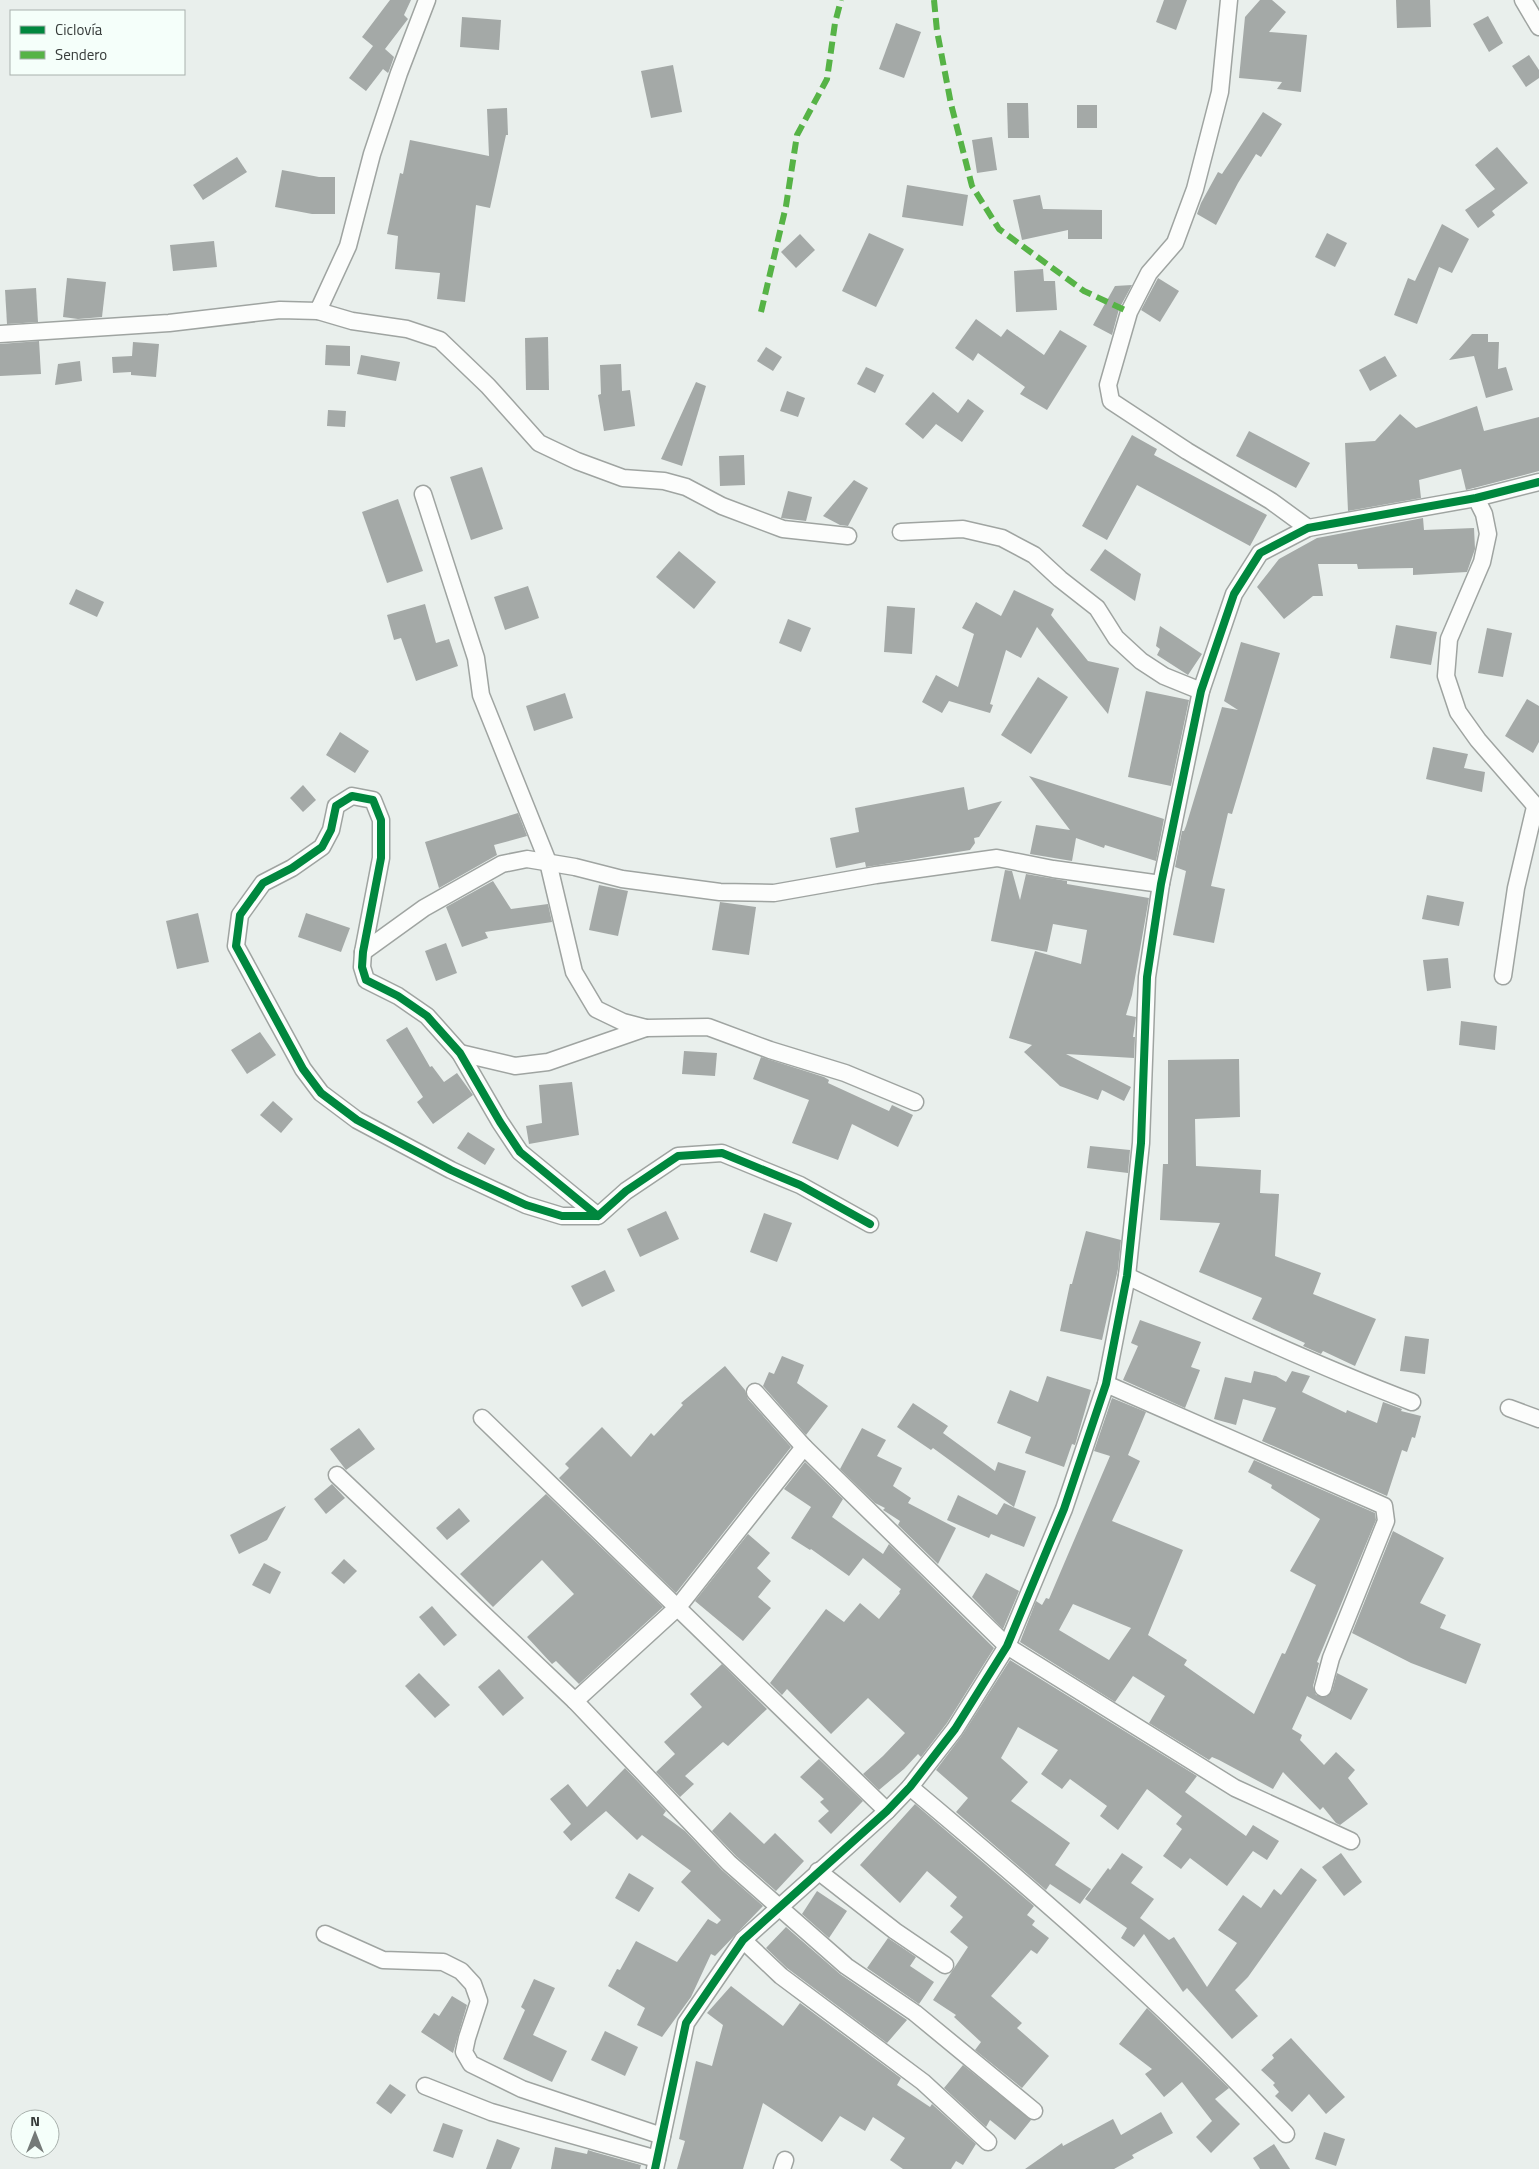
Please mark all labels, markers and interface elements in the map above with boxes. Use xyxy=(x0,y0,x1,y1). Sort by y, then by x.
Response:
legend xyxy=(10,10,185,75)
text: Ciclovía xyxy=(55,18,103,41)
text: Sendero xyxy=(55,43,107,66)
north arrow xyxy=(10,2109,60,2159)
text: N xyxy=(30,2110,40,2131)

